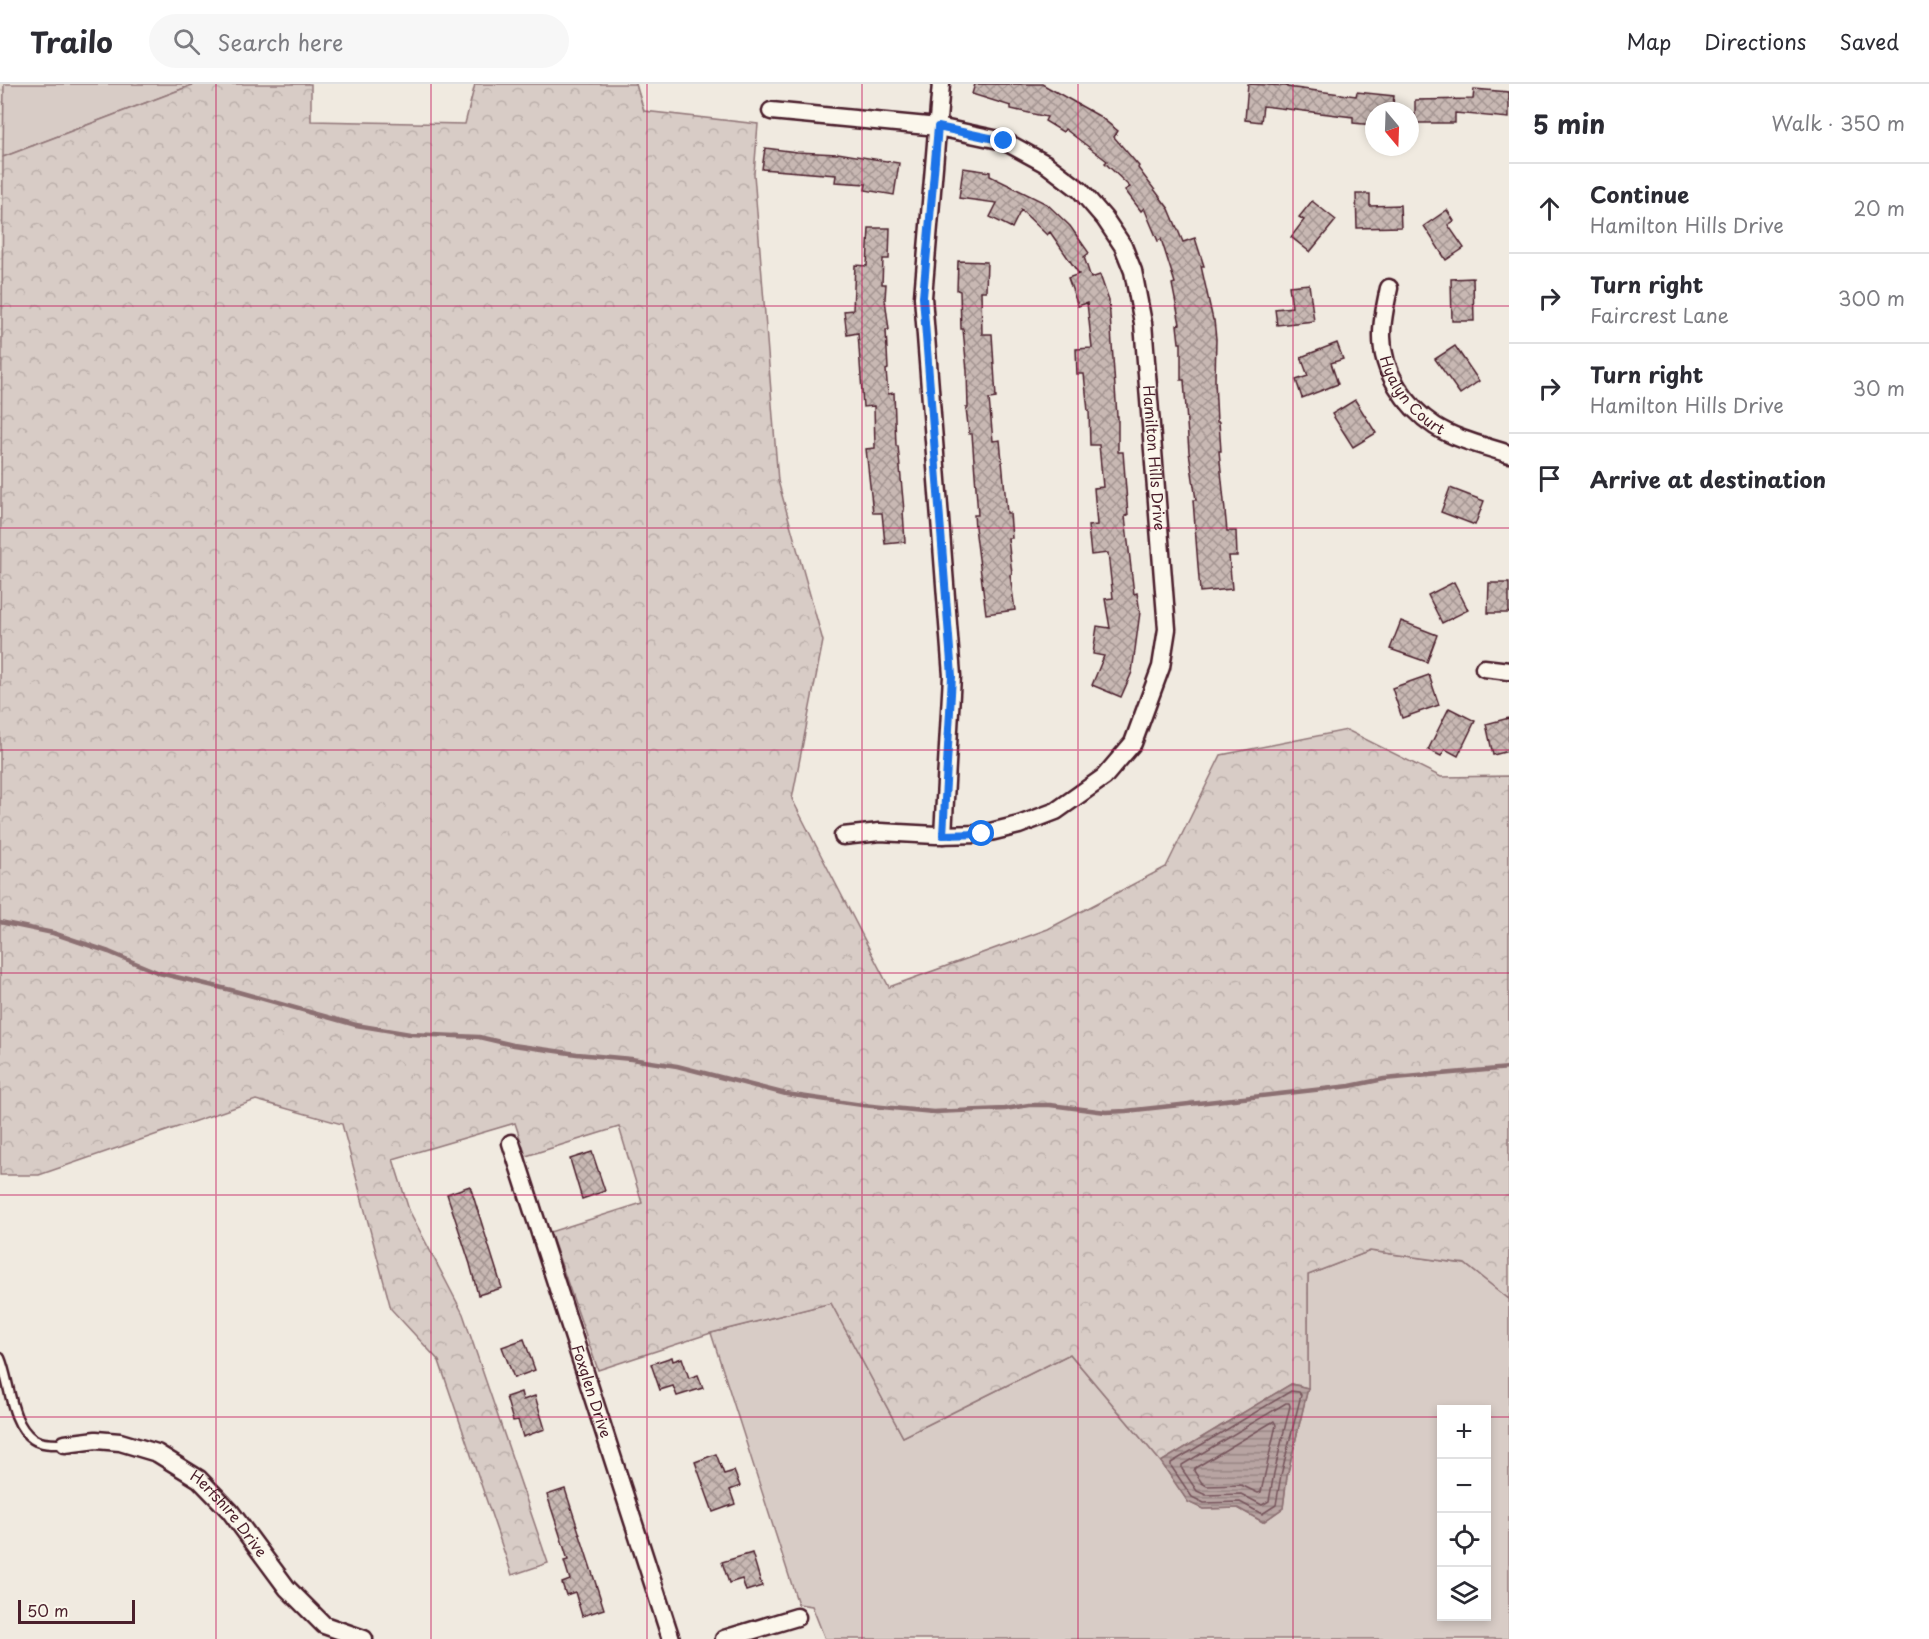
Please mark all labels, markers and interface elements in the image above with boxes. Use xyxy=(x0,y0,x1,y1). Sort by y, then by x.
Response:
search box xyxy=(149,14,569,68)
text: Trailo xyxy=(30,20,113,63)
icon: search xyxy=(170,25,203,58)
text: Search here xyxy=(218,25,343,58)
text: Map xyxy=(1626,25,1671,57)
text: Directions xyxy=(1704,25,1806,57)
text: Saved xyxy=(1839,25,1899,57)
north arrow xyxy=(1365,102,1419,156)
text: 5 min xyxy=(1533,104,1605,143)
text: Walk · 350 m xyxy=(1772,108,1905,138)
route end xyxy=(990,127,1016,153)
text: Continue xyxy=(1590,177,1689,210)
icon: ahead xyxy=(1533,192,1566,225)
text: 20 m xyxy=(1853,193,1905,223)
text: Hamilton Hills Drive xyxy=(1590,210,1784,240)
text: Turn right xyxy=(1590,267,1703,300)
icon: right xyxy=(1533,282,1566,315)
text: 300 m xyxy=(1838,283,1905,313)
text: Faircrest Lane xyxy=(1590,300,1729,330)
street label: Hyalyn Court xyxy=(1375,353,1450,440)
text: Turn right xyxy=(1590,357,1703,390)
icon: right xyxy=(1533,372,1566,405)
text: 30 m xyxy=(1852,373,1905,403)
street label: Hamilton Hills Drive xyxy=(1138,384,1172,531)
text: Hamilton Hills Drive xyxy=(1590,390,1784,420)
icon: arrive xyxy=(1533,462,1566,495)
text: Arrive at destination xyxy=(1590,462,1826,495)
route start xyxy=(968,820,994,846)
street label: Foxglen Drive xyxy=(567,1341,618,1441)
map controls xyxy=(1437,1405,1491,1621)
button: + xyxy=(1437,1405,1491,1459)
button: − xyxy=(1437,1459,1491,1513)
street label: Herfshire Drive xyxy=(186,1463,273,1561)
button: locate xyxy=(1437,1513,1491,1567)
button: layers xyxy=(1437,1567,1491,1621)
scale bar xyxy=(18,1597,135,1624)
text: 50 m xyxy=(27,1598,68,1622)

